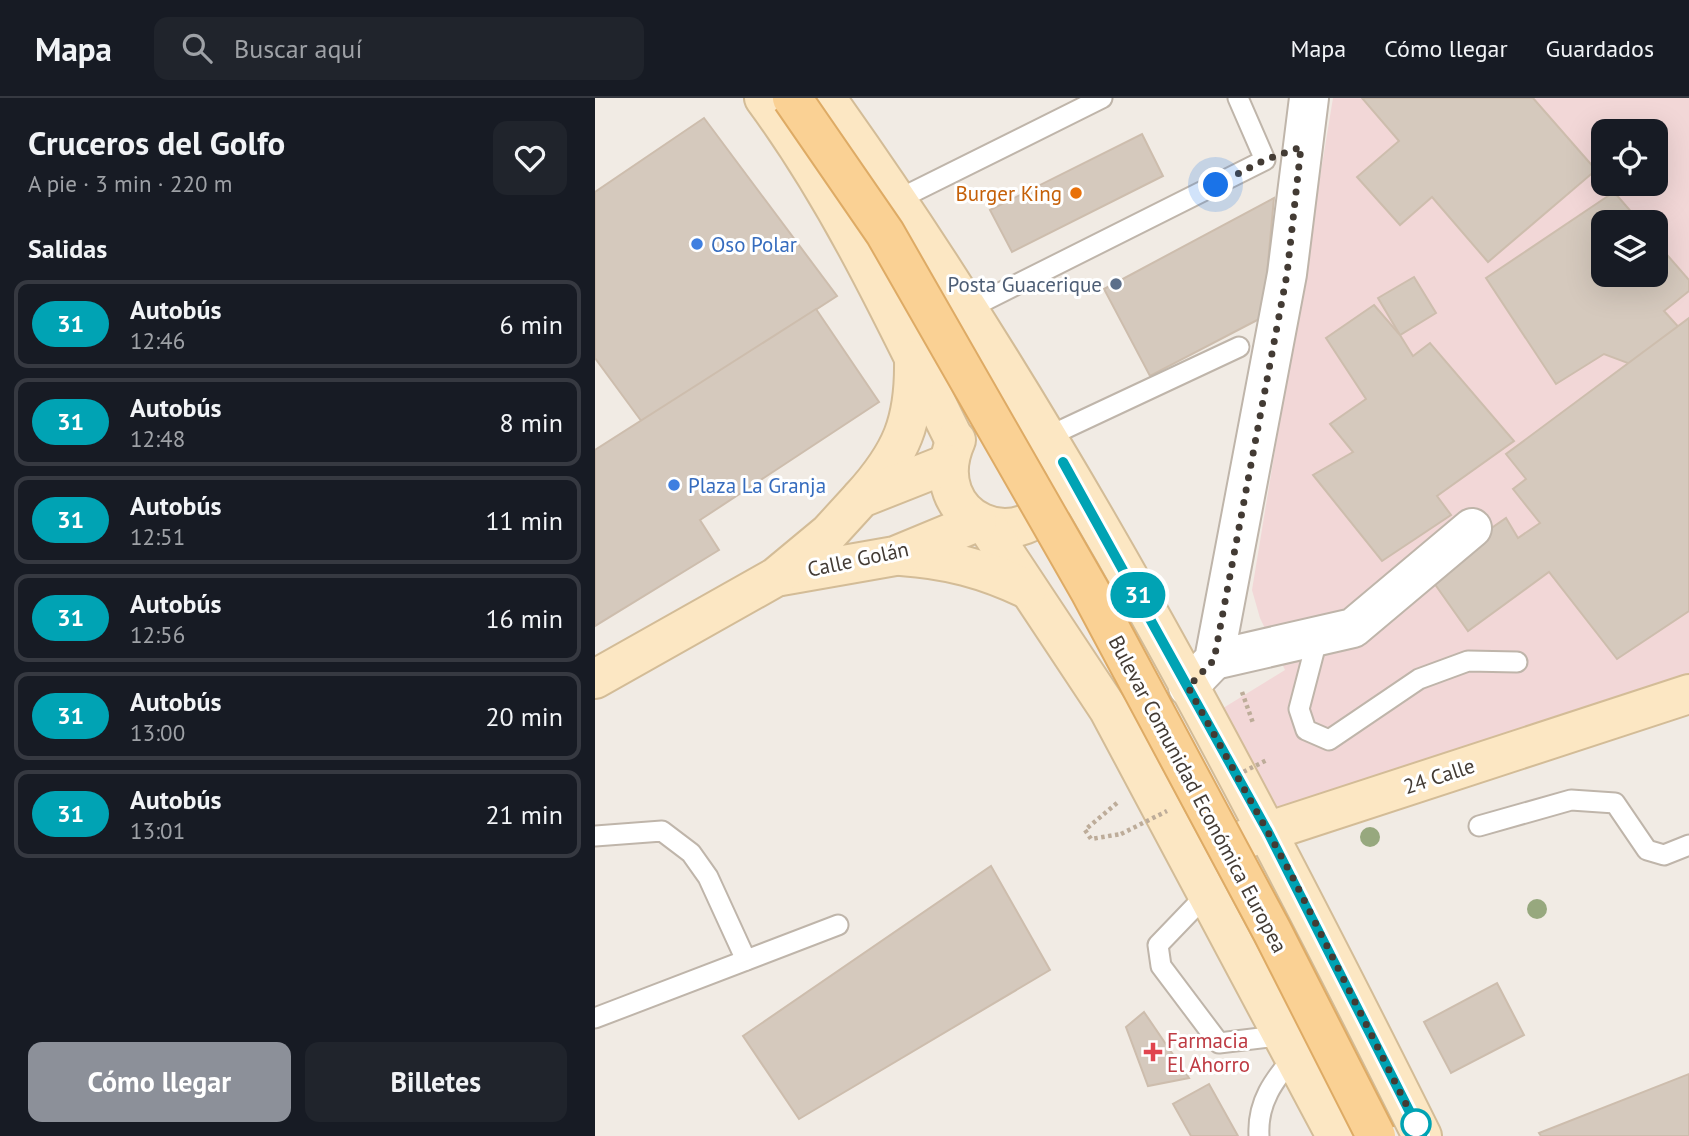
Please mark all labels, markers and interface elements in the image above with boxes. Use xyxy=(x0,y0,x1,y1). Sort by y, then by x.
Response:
search box xyxy=(154,17,644,80)
text: Mapa xyxy=(35,27,112,70)
icon: search xyxy=(178,29,216,67)
text: Buscar aquí xyxy=(234,32,362,65)
text: Mapa xyxy=(1290,33,1346,64)
text: Cómo llegar xyxy=(1384,33,1508,64)
text: Guardados xyxy=(1546,33,1654,64)
map controls xyxy=(1591,119,1668,287)
button: locate xyxy=(1591,119,1668,196)
text: Cruceros del Golfo xyxy=(28,121,285,164)
button: heart xyxy=(493,121,567,195)
your location xyxy=(1198,167,1233,202)
text: A pie · 3 min · 220 m xyxy=(28,169,232,198)
place label: Burger King xyxy=(955,180,1062,207)
marker: Burger King xyxy=(1068,185,1084,201)
button: layers xyxy=(1591,210,1668,287)
place label: Oso Polar xyxy=(711,231,797,258)
text: Salidas xyxy=(28,232,107,265)
marker: Oso Polar xyxy=(689,236,705,252)
place label: Posta Guacerique xyxy=(948,271,1102,298)
marker: Posta Guacerique xyxy=(1108,276,1124,292)
text: Autobús xyxy=(130,293,222,326)
text: 31 xyxy=(57,308,84,339)
text: 6 min xyxy=(500,308,563,341)
text: 12:46 xyxy=(130,326,185,355)
text: Autobús xyxy=(130,391,222,424)
text: 31 xyxy=(57,406,84,437)
text: 8 min xyxy=(500,406,563,439)
text: 12:48 xyxy=(130,424,185,453)
place label: Plaza La Granja xyxy=(688,472,826,499)
marker: Plaza La Granja xyxy=(666,477,682,493)
text: Autobús xyxy=(130,489,222,522)
text: 31 xyxy=(57,504,84,535)
text: 11 min xyxy=(485,504,563,537)
text: 12:51 xyxy=(130,522,185,551)
street label: Calle Golán xyxy=(805,535,911,583)
line badge: 31 xyxy=(1107,572,1169,618)
text: 31 xyxy=(1124,579,1152,610)
text: Autobús xyxy=(130,587,222,620)
text: 31 xyxy=(57,602,84,633)
text: 16 min xyxy=(485,602,563,635)
text: 12:56 xyxy=(130,620,185,649)
street label: Bulevar Comunidad Económica Europea xyxy=(1103,631,1293,957)
text: Autobús xyxy=(130,685,222,718)
text: 31 xyxy=(57,700,84,731)
text: 20 min xyxy=(485,700,563,733)
text: 13:00 xyxy=(130,718,185,747)
street label: 24 Calle xyxy=(1400,752,1478,800)
text: Autobús xyxy=(130,783,222,816)
text: 31 xyxy=(57,798,84,829)
text: 21 min xyxy=(485,798,563,831)
text: 13:01 xyxy=(130,816,185,845)
place label: Farmacia El Ahorro xyxy=(1167,1027,1250,1078)
button: Cómo llegar xyxy=(28,1042,291,1122)
button: Billetes xyxy=(305,1042,567,1122)
marker: Farmacia El Ahorro xyxy=(1145,1044,1161,1060)
unlabelled marker xyxy=(1401,1109,1431,1136)

